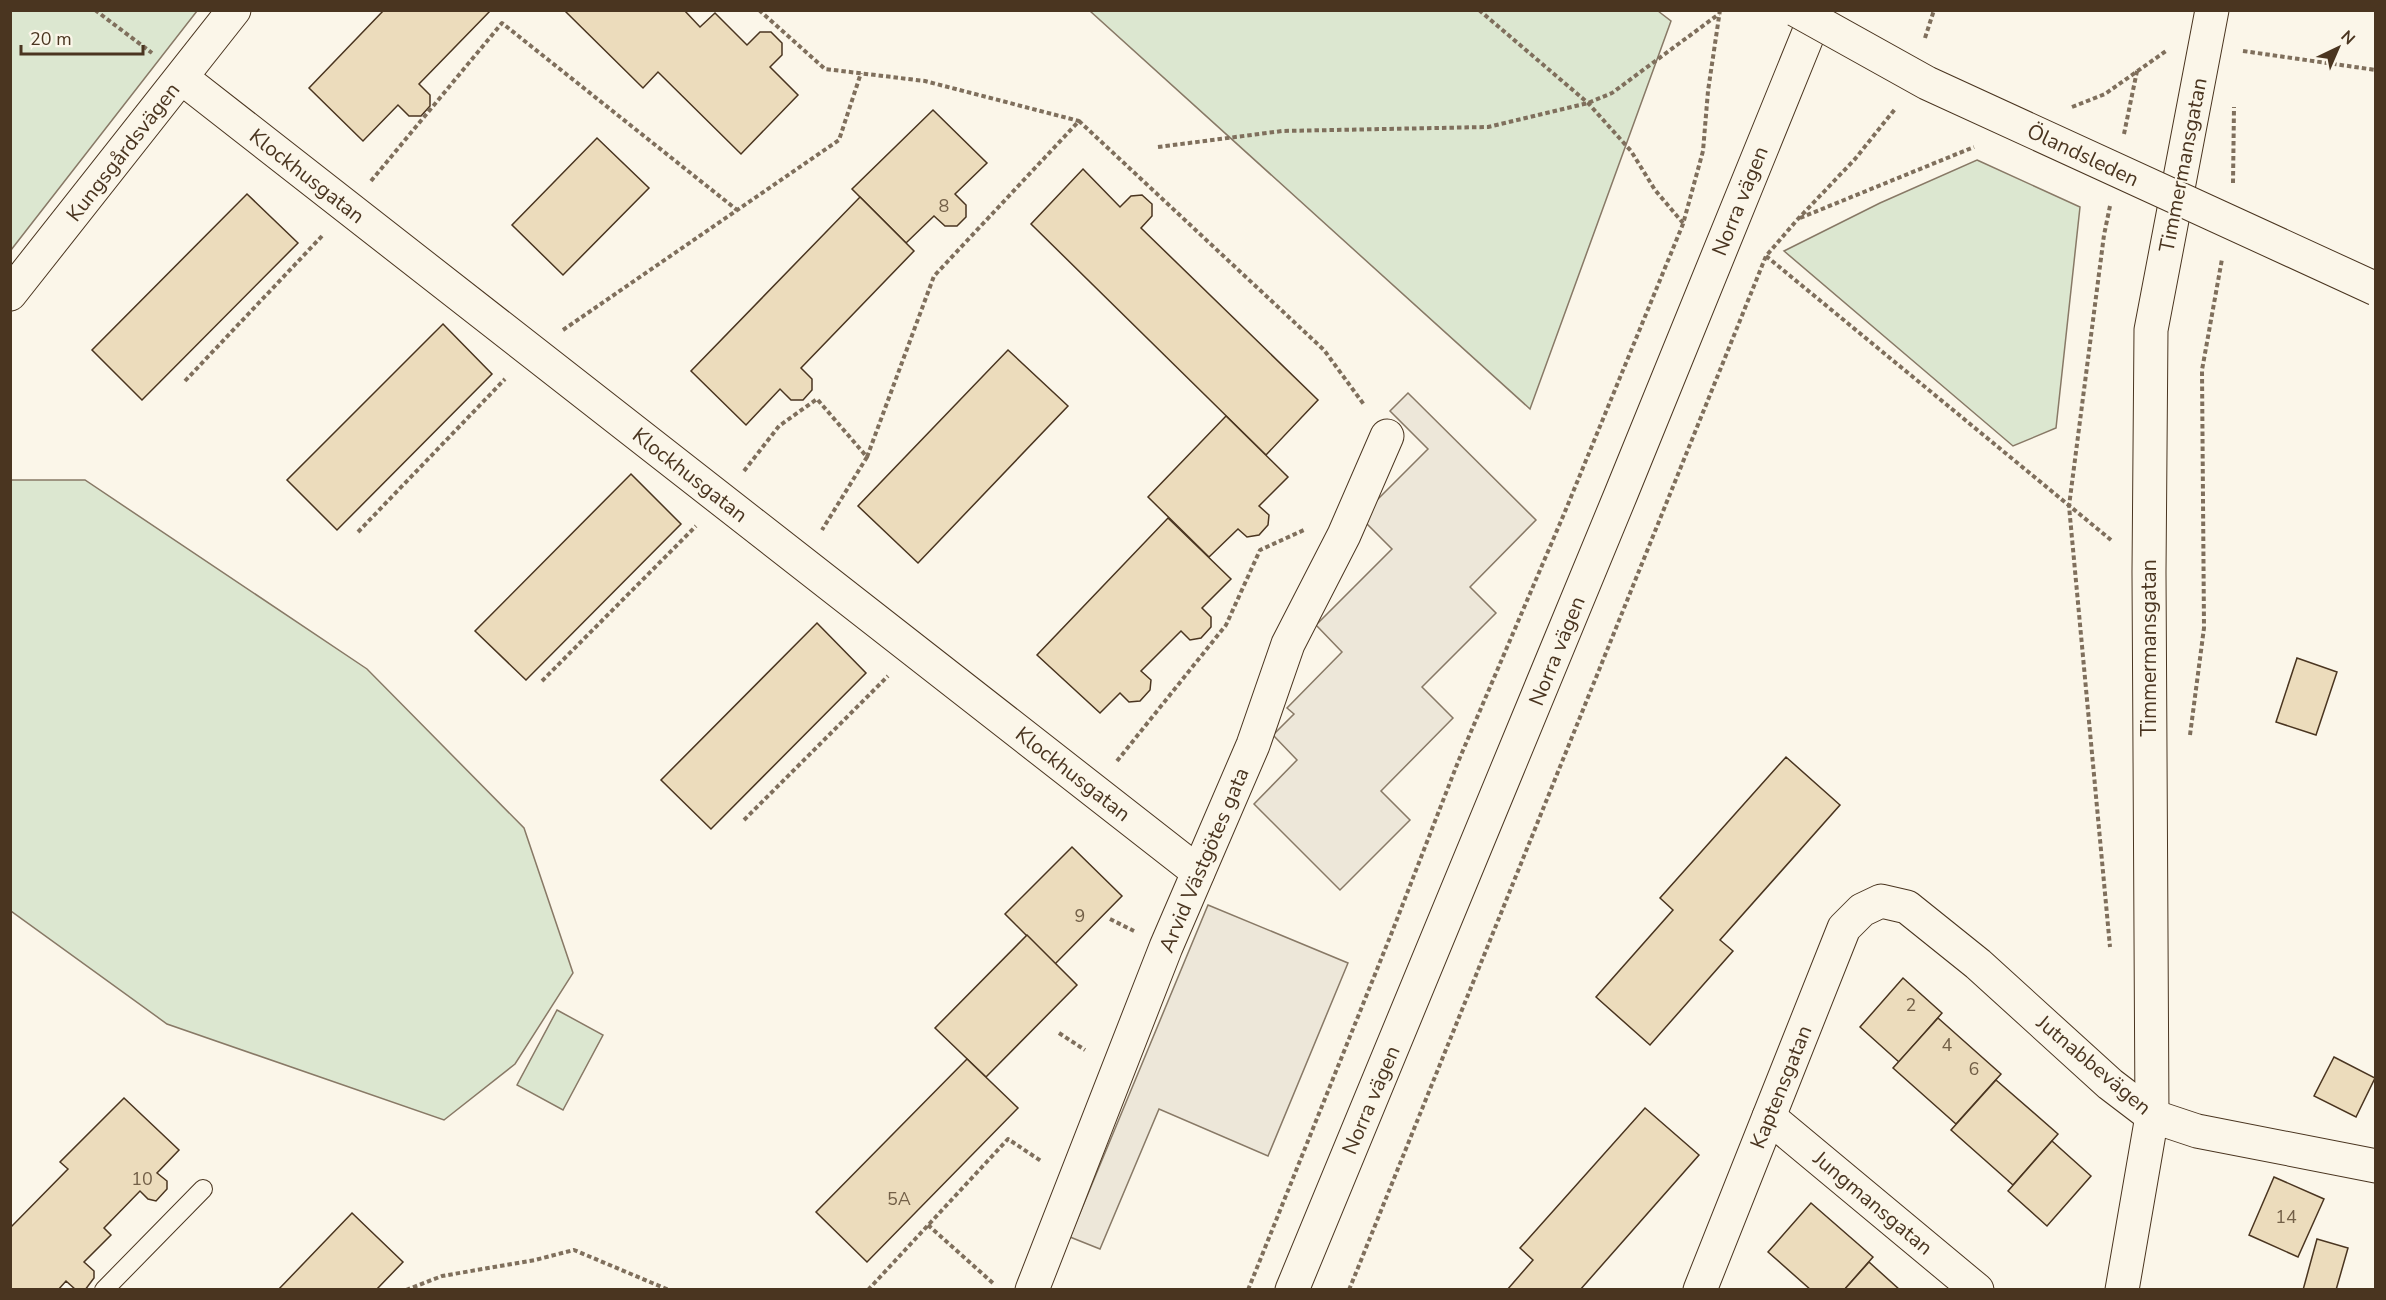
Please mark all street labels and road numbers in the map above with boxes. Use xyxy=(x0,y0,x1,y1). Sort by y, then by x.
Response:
street label: Timmermansgatan xyxy=(2152,75,2214,255)
street label: Kungsgårdsvägen xyxy=(60,77,186,227)
street label: Ölandsleden xyxy=(2023,117,2143,193)
street label: Klockhusgatan xyxy=(244,122,370,230)
street label: Norra vägen xyxy=(1705,142,1775,260)
street label: Klockhusgatan xyxy=(627,421,753,529)
street label: Timmermansgatan xyxy=(2135,559,2163,737)
street label: Norra vägen xyxy=(1522,592,1592,710)
street label: Klockhusgatan xyxy=(1010,720,1136,828)
street label: Arvid Västgötes gata xyxy=(1152,763,1256,957)
street label: Jutnabbevägen xyxy=(2030,1008,2157,1121)
street label: Kaptensgatan xyxy=(1744,1021,1818,1153)
street label: Norra vägen xyxy=(1335,1041,1407,1159)
street label: Jungmansgatan xyxy=(1807,1144,1939,1261)

